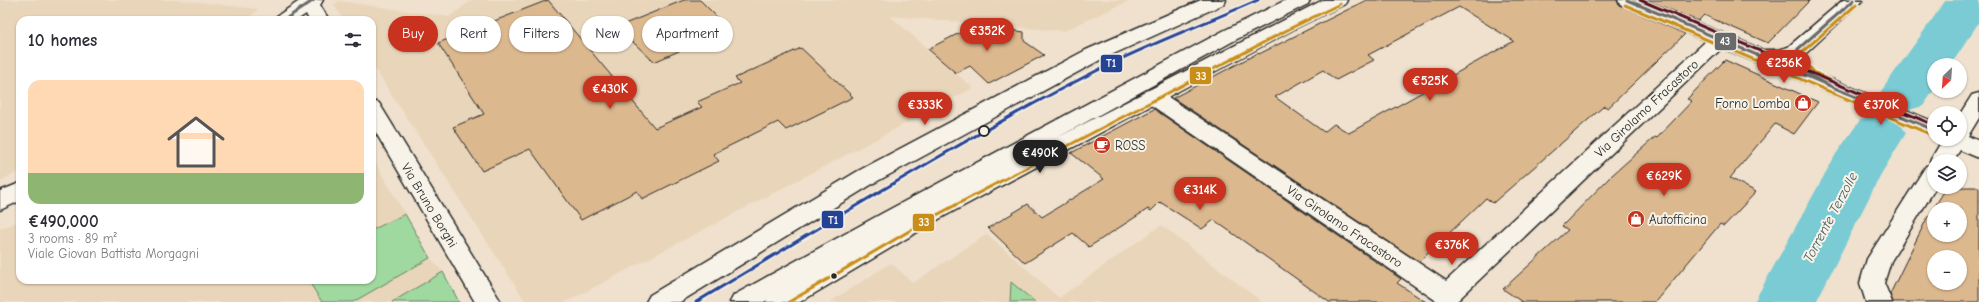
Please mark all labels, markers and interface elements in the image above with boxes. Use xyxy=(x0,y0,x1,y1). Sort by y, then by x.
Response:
chip: Buy xyxy=(388,16,438,52)
chip: Rent xyxy=(446,16,501,52)
chip: Filters xyxy=(509,16,573,52)
chip: New xyxy=(581,16,634,52)
chip: Apartment xyxy=(642,16,733,52)
pin: €352K xyxy=(959,18,1015,52)
text: €352K xyxy=(969,23,1005,38)
icon: filters xyxy=(342,29,364,51)
text: 10 homes xyxy=(28,31,97,50)
line badge: 43 xyxy=(1714,32,1737,51)
text: 43 xyxy=(1720,35,1730,48)
pin: €256K xyxy=(1756,50,1812,84)
line badge: T1 xyxy=(1100,54,1123,73)
text: €256K xyxy=(1766,55,1802,70)
street label: Via Girolamo Fracastoro xyxy=(1591,56,1701,160)
text: T1 xyxy=(1106,57,1116,70)
north arrow xyxy=(1927,58,1967,98)
map controls xyxy=(1927,58,1967,290)
line badge: 33 xyxy=(1189,66,1212,85)
pin: €525K xyxy=(1402,68,1458,102)
text: 33 xyxy=(1196,70,1206,83)
text: €525K xyxy=(1412,73,1448,88)
pin: €430K xyxy=(582,76,638,110)
text: €430K xyxy=(592,81,628,96)
pin: €333K xyxy=(897,92,953,126)
pin: €370K xyxy=(1853,92,1909,126)
shop icon: Forno Lomba xyxy=(1793,93,1813,113)
place label: Forno Lomba xyxy=(1715,96,1790,111)
text: €333K xyxy=(907,97,943,112)
text: €370K xyxy=(1863,97,1899,112)
icon: home xyxy=(160,106,232,178)
button: locate xyxy=(1927,106,1967,146)
unlabelled marker xyxy=(978,125,990,137)
cafe icon: ROSS xyxy=(1092,135,1112,155)
place label: ROSS xyxy=(1115,138,1145,153)
pin: €490K xyxy=(1012,140,1068,174)
text: €490K xyxy=(1022,145,1058,160)
button: layers xyxy=(1927,154,1967,194)
street label: Via Bruno Borghi xyxy=(398,160,461,250)
pin: €629K xyxy=(1636,163,1692,197)
text: €629K xyxy=(1646,168,1682,183)
water label: Torrente Terzolle xyxy=(1800,169,1861,265)
pin: €314K xyxy=(1172,177,1228,211)
text: €314K xyxy=(1183,182,1217,197)
street label: Via Girolamo Fracastoro xyxy=(1284,182,1405,271)
button: + xyxy=(1927,202,1967,242)
shop icon: Autofficina xyxy=(1626,209,1646,229)
line badge: T1 xyxy=(821,210,844,229)
text: €490,000 xyxy=(28,212,99,231)
place label: Autofficina xyxy=(1649,212,1707,227)
line badge: 33 xyxy=(912,213,935,232)
text: T1 xyxy=(828,214,838,227)
text: 33 xyxy=(919,216,929,229)
text: 3 rooms · 89 m² xyxy=(28,231,117,246)
pin: €376K xyxy=(1424,232,1480,266)
text: €376K xyxy=(1435,237,1469,252)
text: Viale Giovan Battista Morgagni xyxy=(28,246,199,261)
button: − xyxy=(1927,250,1967,290)
unlabelled marker xyxy=(829,271,839,281)

